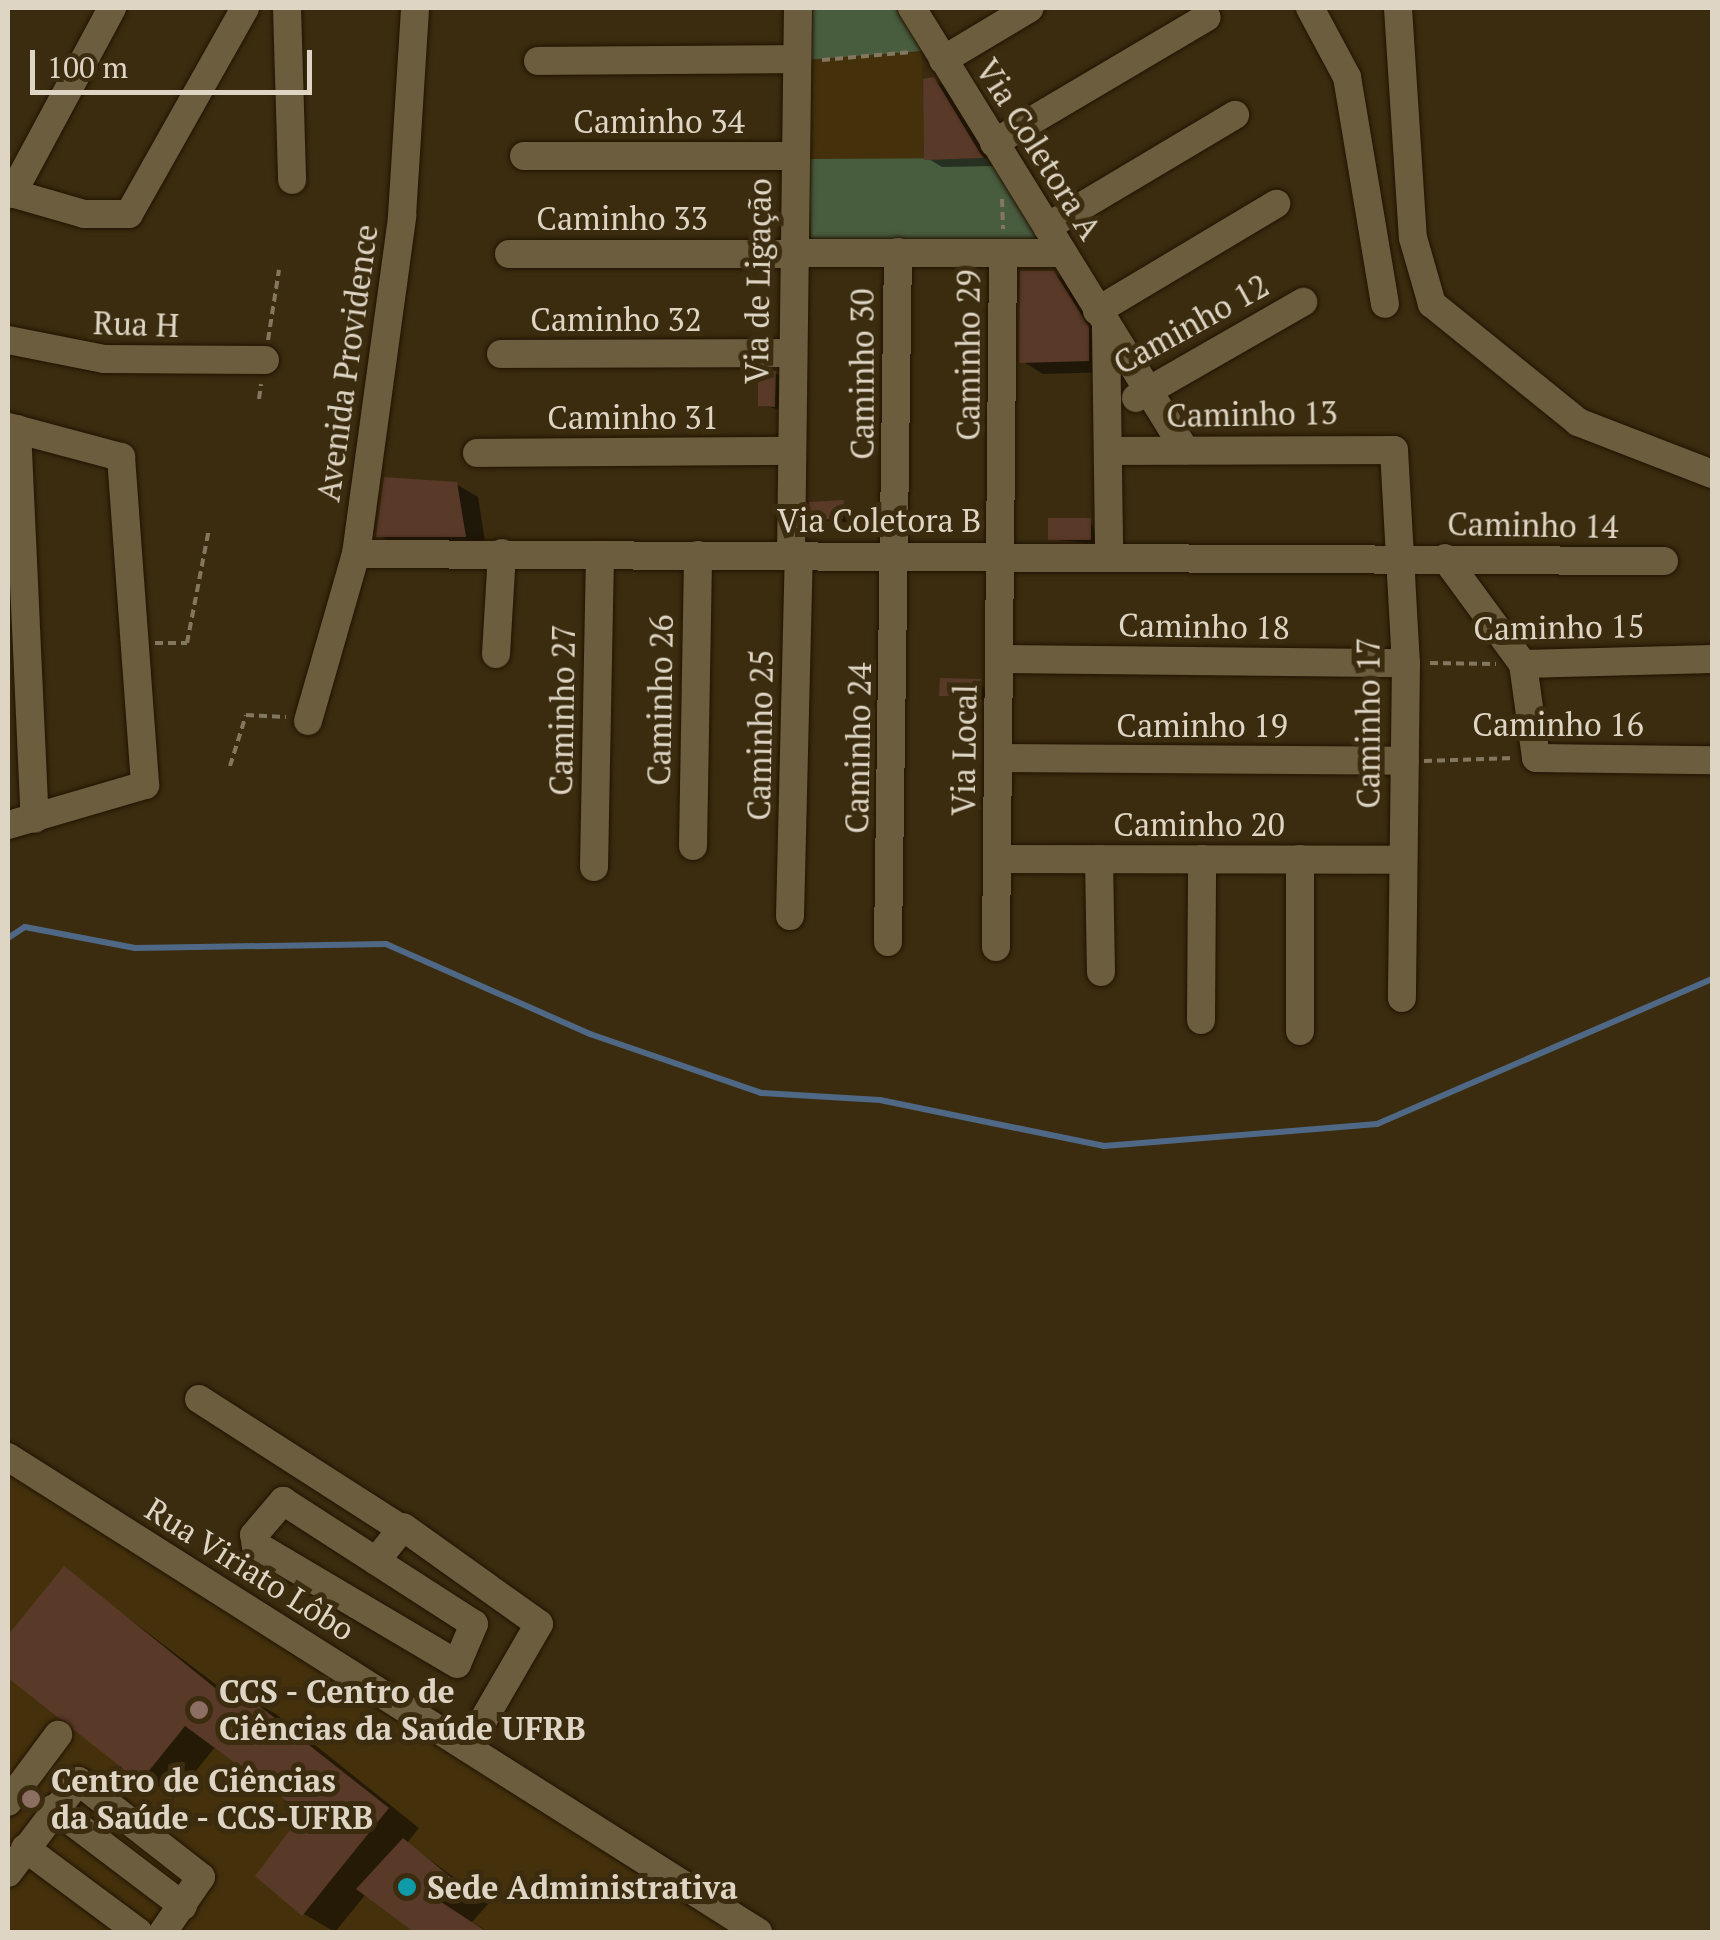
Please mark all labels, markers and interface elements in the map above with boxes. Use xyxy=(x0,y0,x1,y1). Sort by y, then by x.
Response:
scale bar xyxy=(35,30,318,92)
text: 100 m xyxy=(47,47,128,87)
street label: Via Coletora A xyxy=(968,51,1110,247)
street label: Caminho 34 xyxy=(573,102,745,140)
street label: Via de Ligação xyxy=(737,178,779,384)
street label: Caminho 33 xyxy=(536,199,708,237)
street label: Avenida Providence xyxy=(309,222,385,504)
street label: Caminho 12 xyxy=(1107,266,1275,382)
street label: Caminho 29 xyxy=(949,269,987,441)
street label: Caminho 30 xyxy=(843,288,881,460)
street label: Caminho 32 xyxy=(530,300,702,338)
street label: Rua H xyxy=(92,303,180,345)
street label: Caminho 13 xyxy=(1166,393,1338,435)
street label: Caminho 31 xyxy=(547,398,719,436)
street label: Via Coletora B xyxy=(777,501,981,539)
street label: Caminho 14 xyxy=(1447,504,1619,546)
street label: Caminho 18 xyxy=(1118,605,1290,647)
street label: Caminho 15 xyxy=(1473,606,1645,648)
street label: Caminho 26 xyxy=(639,614,681,786)
street label: Caminho 27 xyxy=(541,624,583,796)
street label: Caminho 17 xyxy=(1349,637,1387,809)
street label: Caminho 25 xyxy=(739,649,781,821)
street label: Caminho 24 xyxy=(837,662,879,834)
street label: Via Local xyxy=(944,684,984,816)
street label: Caminho 16 xyxy=(1472,705,1644,743)
street label: Caminho 19 xyxy=(1116,706,1288,744)
street label: Caminho 20 xyxy=(1113,805,1285,843)
street label: Rua Viriato Lôbo xyxy=(138,1489,362,1649)
place label: CCS - Centro de Ciências da Saúde UFRB xyxy=(219,1673,586,1748)
marker: CCS - Centro de Ciências da Saúde UFRB xyxy=(188,1699,210,1721)
place label: Centro de Ciências da Saúde - CCS-UFRB xyxy=(51,1762,376,1837)
marker: Centro de Ciências da Saúde - CCS-UFRB xyxy=(20,1788,42,1810)
place label: Sede Administrativa xyxy=(427,1868,738,1906)
marker: Sede Administrativa xyxy=(396,1876,418,1898)

